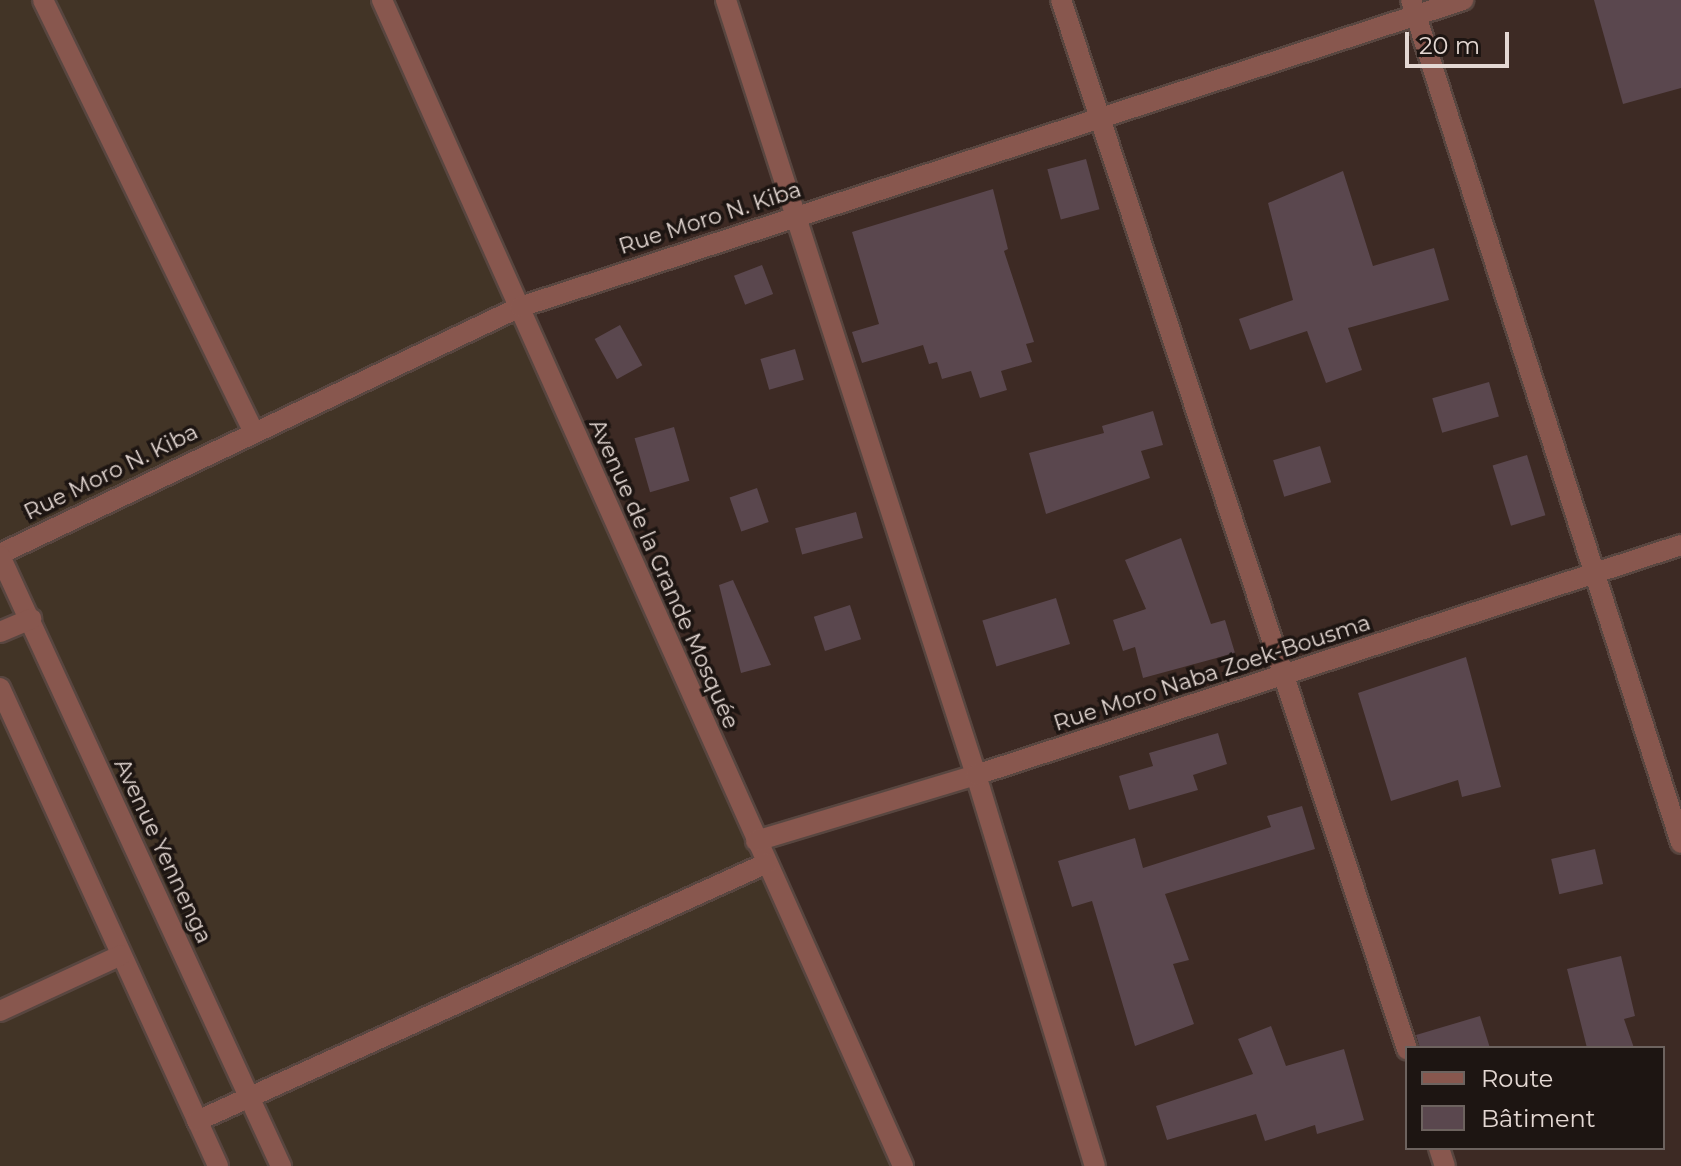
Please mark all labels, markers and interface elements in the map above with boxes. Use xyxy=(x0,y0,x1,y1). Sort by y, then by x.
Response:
scale bar xyxy=(1409,16,1513,66)
text: 20 m xyxy=(1419,31,1480,60)
street label: Rue Moro N. Kiba xyxy=(615,176,805,260)
street label: Avenue de la Grande Mosquée xyxy=(584,415,744,733)
street label: Rue Moro N. Kiba xyxy=(20,418,202,526)
street label: Rue Moro Naba Zoek-Bousma xyxy=(1050,609,1374,737)
street label: Avenue Yennenga xyxy=(109,754,217,948)
legend xyxy=(1405,1046,1665,1150)
text: Route xyxy=(1481,1064,1553,1093)
text: Bâtiment xyxy=(1481,1104,1595,1133)

